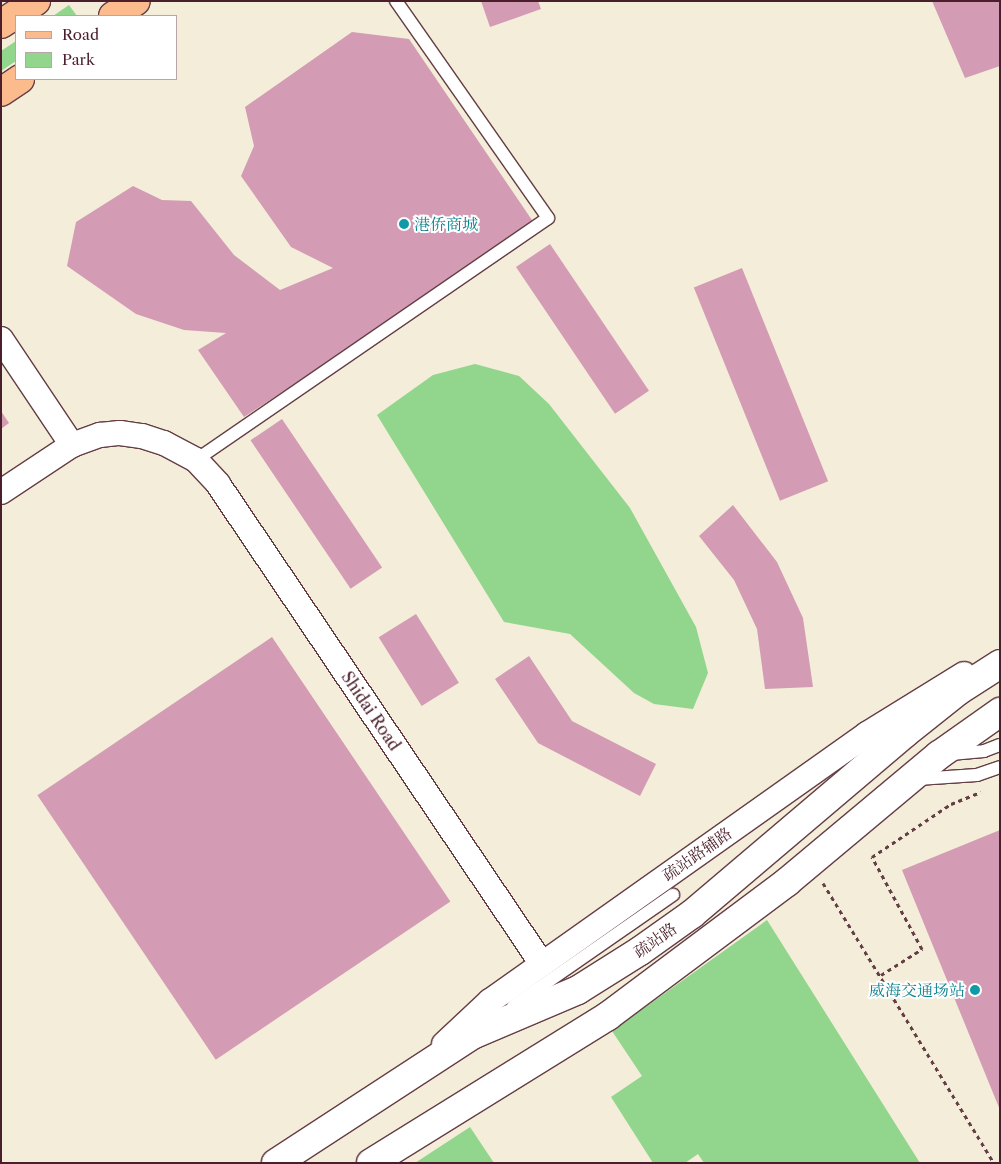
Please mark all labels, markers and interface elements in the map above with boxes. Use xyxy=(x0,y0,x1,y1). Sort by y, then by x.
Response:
legend xyxy=(15,15,178,80)
text: Road xyxy=(62,25,99,44)
text: Park xyxy=(62,50,95,69)
place label: 港侨商城 xyxy=(414,214,478,234)
marker: 港侨商城 xyxy=(398,218,410,230)
street label: Shidai Road xyxy=(337,668,405,754)
street label: 疏站路辅路 xyxy=(659,823,735,885)
street label: 疏站路 xyxy=(630,918,680,962)
place label: 威海交通场站 xyxy=(869,980,965,1000)
marker: 威海交通场站 xyxy=(969,984,981,996)

